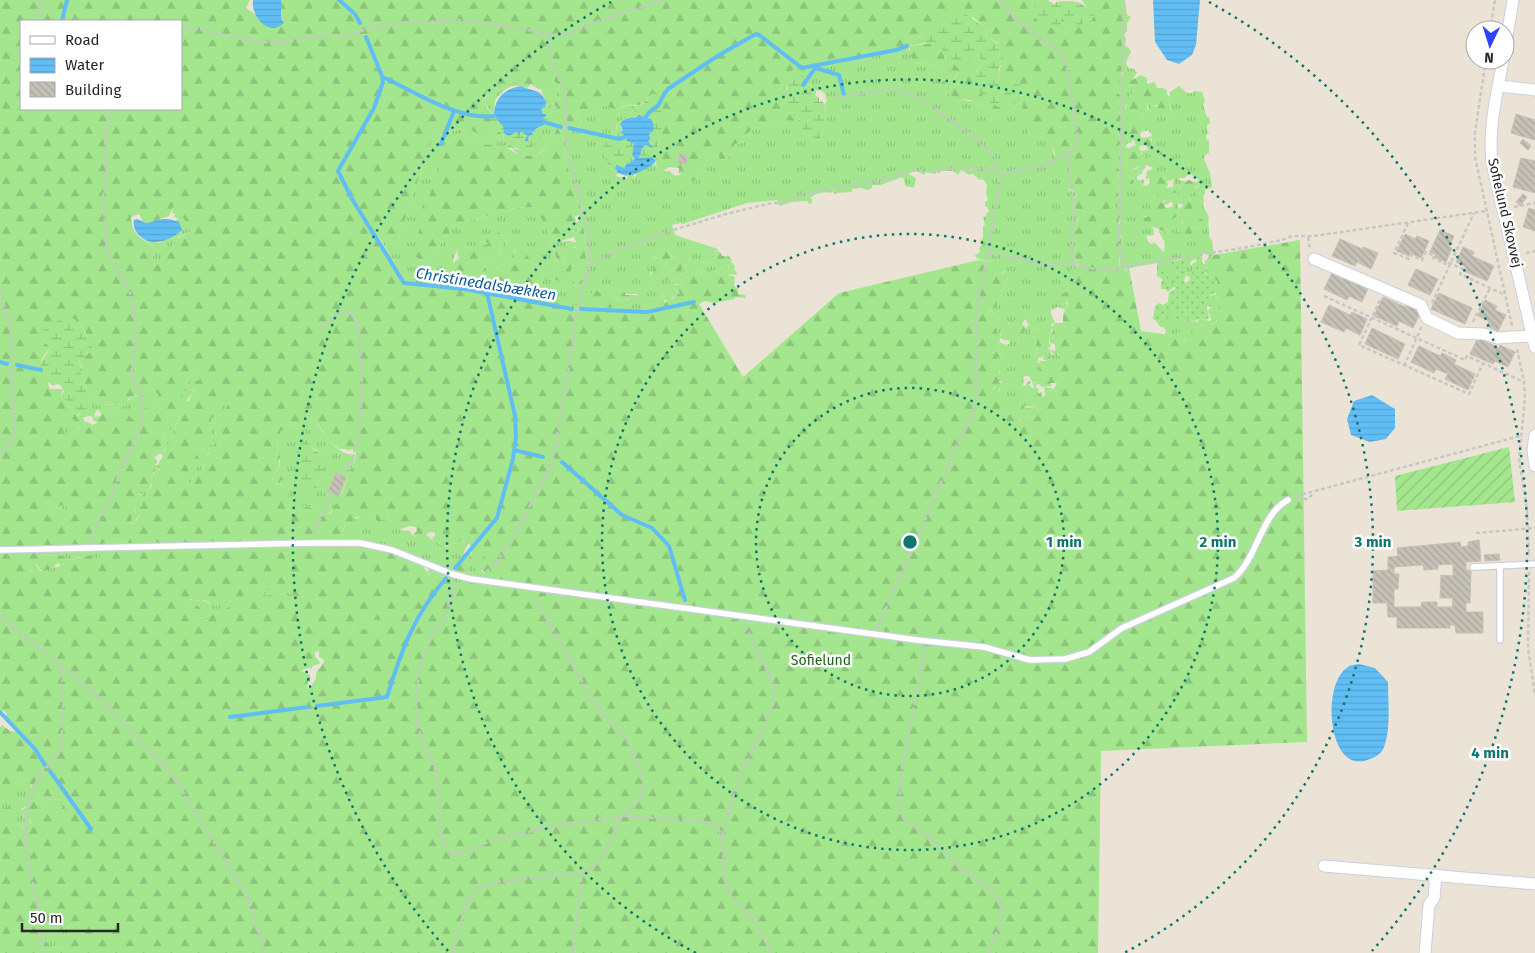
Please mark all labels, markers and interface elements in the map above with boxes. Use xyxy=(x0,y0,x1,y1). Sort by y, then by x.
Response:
legend xyxy=(20,20,182,110)
north arrow xyxy=(1465,20,1515,70)
text: Road xyxy=(65,31,100,49)
text: N xyxy=(1484,49,1494,66)
text: Water xyxy=(65,56,104,74)
text: Building xyxy=(65,81,121,99)
street label: Sofielund Skovvej xyxy=(1484,156,1526,270)
water label: Christinedalsbækken xyxy=(415,264,557,304)
centre of rings xyxy=(901,533,919,551)
text: 1 min xyxy=(1046,533,1082,551)
text: 2 min xyxy=(1200,533,1236,551)
text: 3 min xyxy=(1354,533,1391,551)
park label: Sofielund xyxy=(791,652,851,669)
text: 4 min xyxy=(1471,744,1509,762)
scale bar xyxy=(22,900,119,932)
text: 50 m xyxy=(30,909,63,927)

